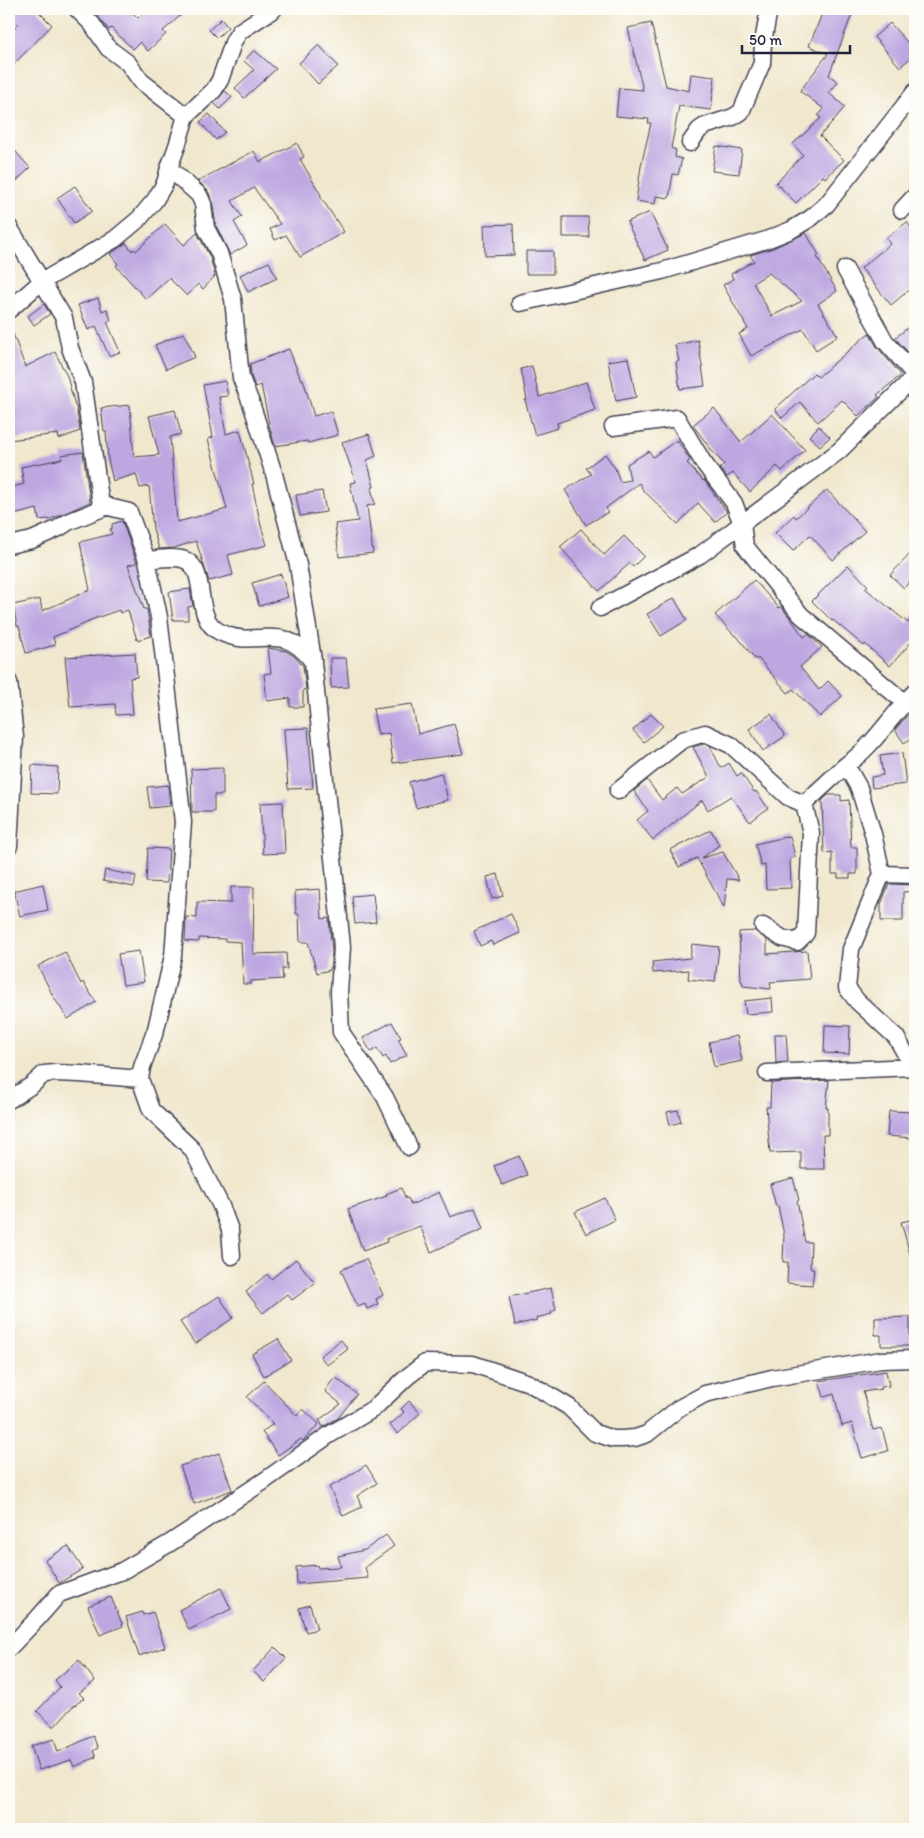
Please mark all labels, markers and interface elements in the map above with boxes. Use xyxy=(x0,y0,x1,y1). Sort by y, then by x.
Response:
scale bar xyxy=(742,22,849,54)
text: 50 m xyxy=(749,31,782,49)

